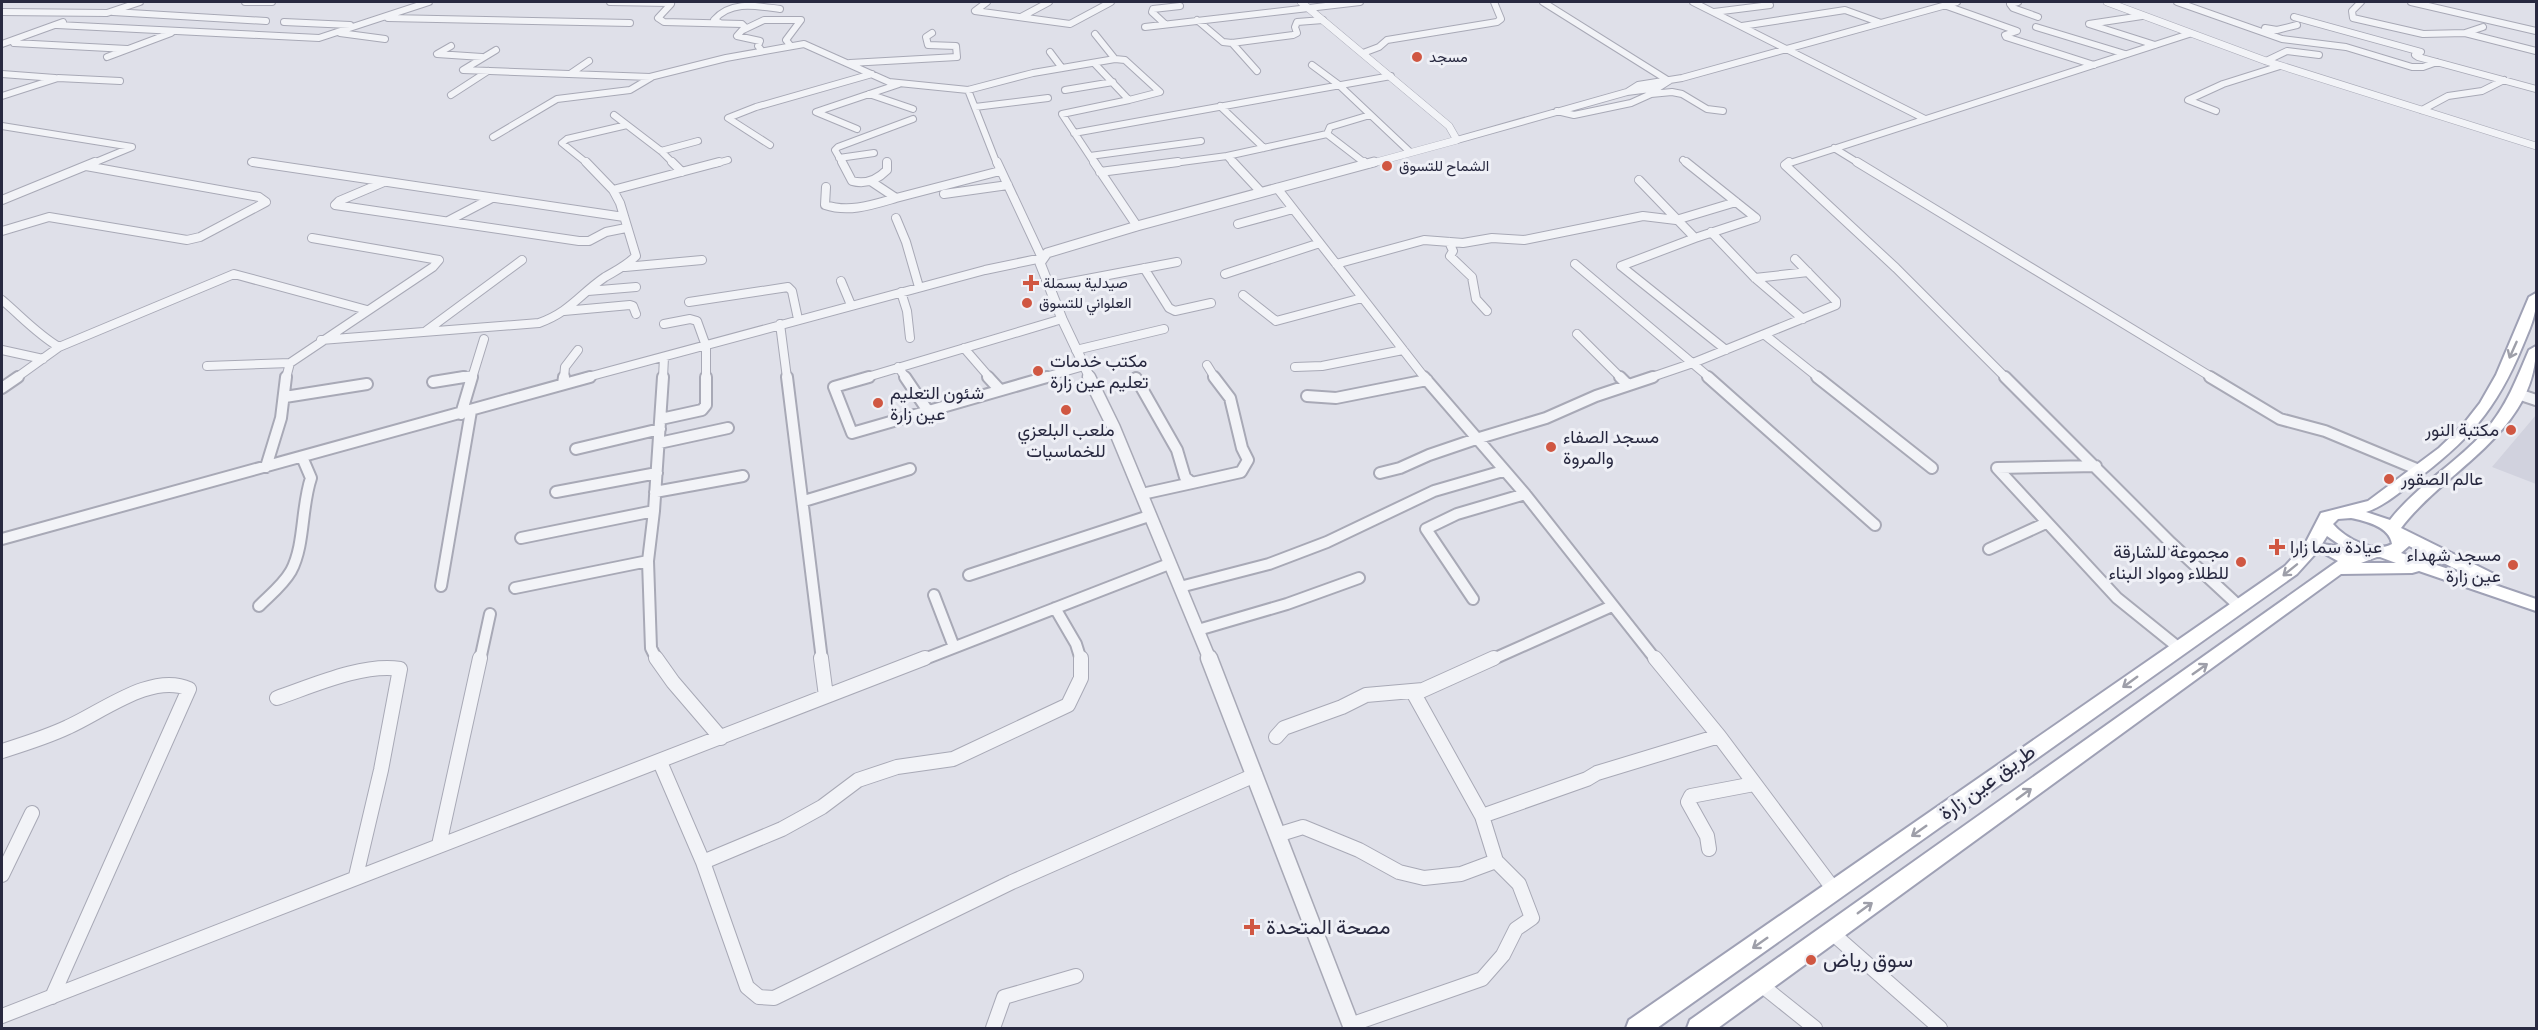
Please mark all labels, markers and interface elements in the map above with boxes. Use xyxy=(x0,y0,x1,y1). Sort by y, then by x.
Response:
place label: مسجد xyxy=(1429,47,1468,68)
marker: مسجد xyxy=(1410,50,1424,64)
place label: الشماح للتسوق xyxy=(1399,156,1489,177)
marker: الشماح للتسوق xyxy=(1380,159,1394,173)
place label: صيدلية بسملة xyxy=(1043,273,1128,294)
marker: صيدلية بسملة xyxy=(1024,276,1038,290)
place label: العلواني للتسوق xyxy=(1039,293,1132,316)
marker: العلواني للتسوق xyxy=(1020,296,1034,310)
one-way arrow xyxy=(2507,340,2518,359)
place label: مكتب خدمات تعليم عين زارة xyxy=(1050,349,1148,395)
marker: مكتب خدمات تعليم عين زارة xyxy=(1031,364,1045,378)
place label: شئون التعليم عين زارة xyxy=(890,381,984,427)
marker: شئون التعليم عين زارة xyxy=(871,396,885,410)
marker: ملعب البلعزي للخماسيات xyxy=(1059,403,1073,417)
place label: ملعب البلعزي للخماسيات xyxy=(1017,418,1115,464)
place label: مكتبة النور xyxy=(2424,418,2499,443)
marker: مكتبة النور xyxy=(2504,423,2518,437)
place label: مسجد الصفاء والمروة xyxy=(1563,425,1659,471)
marker: مسجد الصفاء والمروة xyxy=(1544,440,1558,454)
place label: عالم الصقور xyxy=(2400,467,2483,492)
marker: عالم الصقور xyxy=(2382,472,2396,486)
place label: عيادة سما زارا xyxy=(2290,535,2382,560)
marker: عيادة سما زارا xyxy=(2268,538,2286,556)
place label: مجموعة للشارقة للطلاء ومواد البناء xyxy=(2109,540,2229,586)
place label: مسجد شهداء عين زارة xyxy=(2407,543,2501,589)
marker: مجموعة للشارقة للطلاء ومواد البناء xyxy=(2234,555,2248,569)
marker: مسجد شهداء عين زارة xyxy=(2506,558,2520,572)
one-way arrow xyxy=(2282,564,2298,577)
one-way arrow xyxy=(2191,663,2207,675)
one-way arrow xyxy=(2123,676,2139,689)
street label: طريق عين زارة xyxy=(1932,737,2042,827)
one-way arrow xyxy=(2015,788,2031,800)
one-way arrow xyxy=(1912,825,1928,837)
one-way arrow xyxy=(1857,902,1873,914)
place label: مصحة المتحدة xyxy=(1266,912,1390,942)
marker: مصحة المتحدة xyxy=(1243,918,1261,936)
one-way arrow xyxy=(1752,937,1769,949)
place label: سوق رياض xyxy=(1823,945,1913,975)
marker: سوق رياض xyxy=(1804,953,1818,967)

